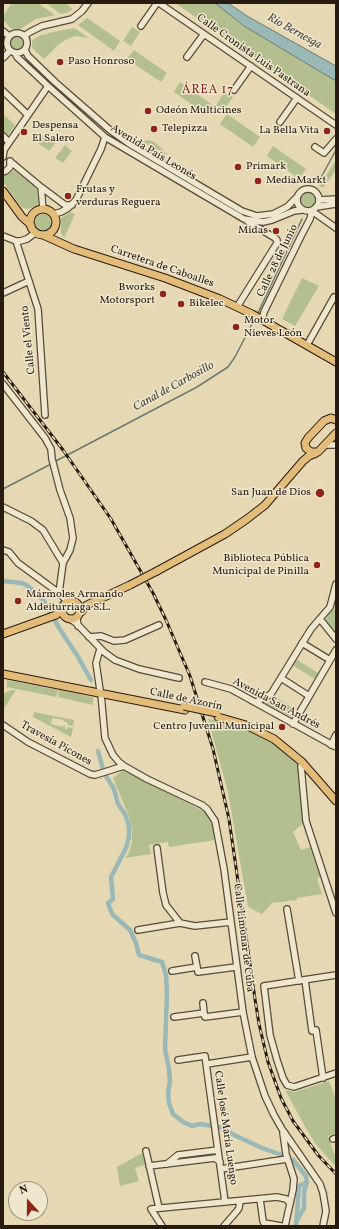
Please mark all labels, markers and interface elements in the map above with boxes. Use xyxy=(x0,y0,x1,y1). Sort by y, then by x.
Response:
water label: Río Bernesga xyxy=(264,11,324,53)
street label: Calle Cronista Luis Pastrana xyxy=(194,12,312,100)
place label: Paso Honroso xyxy=(68,55,134,69)
marker: Paso Honroso xyxy=(55,57,65,67)
district label: ÁREA 17 xyxy=(182,84,234,98)
place label: Odeón Multicines xyxy=(156,104,241,118)
marker: Odeón Multicines xyxy=(143,106,153,116)
place label: Despensa El Salero xyxy=(32,119,78,145)
street label: Avenida País Leonés xyxy=(108,122,198,184)
place label: Telepizza xyxy=(162,122,207,136)
marker: Telepizza xyxy=(149,124,159,134)
place label: La Bella Vita xyxy=(259,124,319,138)
marker: La Bella Vita xyxy=(322,126,332,136)
marker: Despensa El Salero xyxy=(19,127,29,137)
place label: Primark xyxy=(246,160,286,174)
marker: Primark xyxy=(233,162,243,172)
place label: MediaMarkt xyxy=(266,174,326,188)
marker: MediaMarkt xyxy=(253,176,263,186)
place label: Frutas y verduras Reguera xyxy=(76,183,161,209)
marker: Frutas y verduras Reguera xyxy=(63,191,73,201)
street label: Calle 28 de Junio xyxy=(255,222,301,300)
place label: Midas xyxy=(238,224,268,238)
marker: Midas xyxy=(271,226,281,236)
street label: Carretera de Caboalles xyxy=(109,243,215,291)
place label: Bworks Motorsport xyxy=(100,281,155,307)
marker: Bworks Motorsport xyxy=(158,289,168,299)
place label: Bikelec xyxy=(189,297,224,311)
marker: Bikelec xyxy=(176,299,186,309)
street label: Calle el Viento xyxy=(19,305,39,375)
place label: Motor Nieves León xyxy=(244,314,302,340)
marker: Motor Nieves León xyxy=(231,322,241,332)
water label: Canal de Carbosillo xyxy=(131,359,217,415)
place label: San Juan de Dios xyxy=(231,486,311,500)
marker: San Juan de Dios xyxy=(314,487,326,499)
place label: Biblioteca Pública Municipal de Pinilla xyxy=(212,552,309,578)
marker: Biblioteca Pública Municipal de Pinilla xyxy=(312,560,322,570)
place label: Mármoles Armando Aldeiturriaga S.L. xyxy=(26,588,123,614)
marker: Mármoles Armando Aldeiturriaga S.L. xyxy=(13,596,23,606)
street label: Avenida San Andrés xyxy=(230,675,322,733)
street label: Calle de Azorín xyxy=(149,686,223,714)
street label: Travesía Picones xyxy=(18,719,94,769)
place label: Centro Juvenil Municipal xyxy=(153,720,274,734)
marker: Centro Juvenil Municipal xyxy=(277,722,287,732)
street label: Calle Limonar de Cuba xyxy=(230,883,256,993)
street label: Calle José María Luengo xyxy=(210,1070,240,1186)
north arrow xyxy=(8,1181,48,1221)
text: N xyxy=(17,1182,30,1199)

